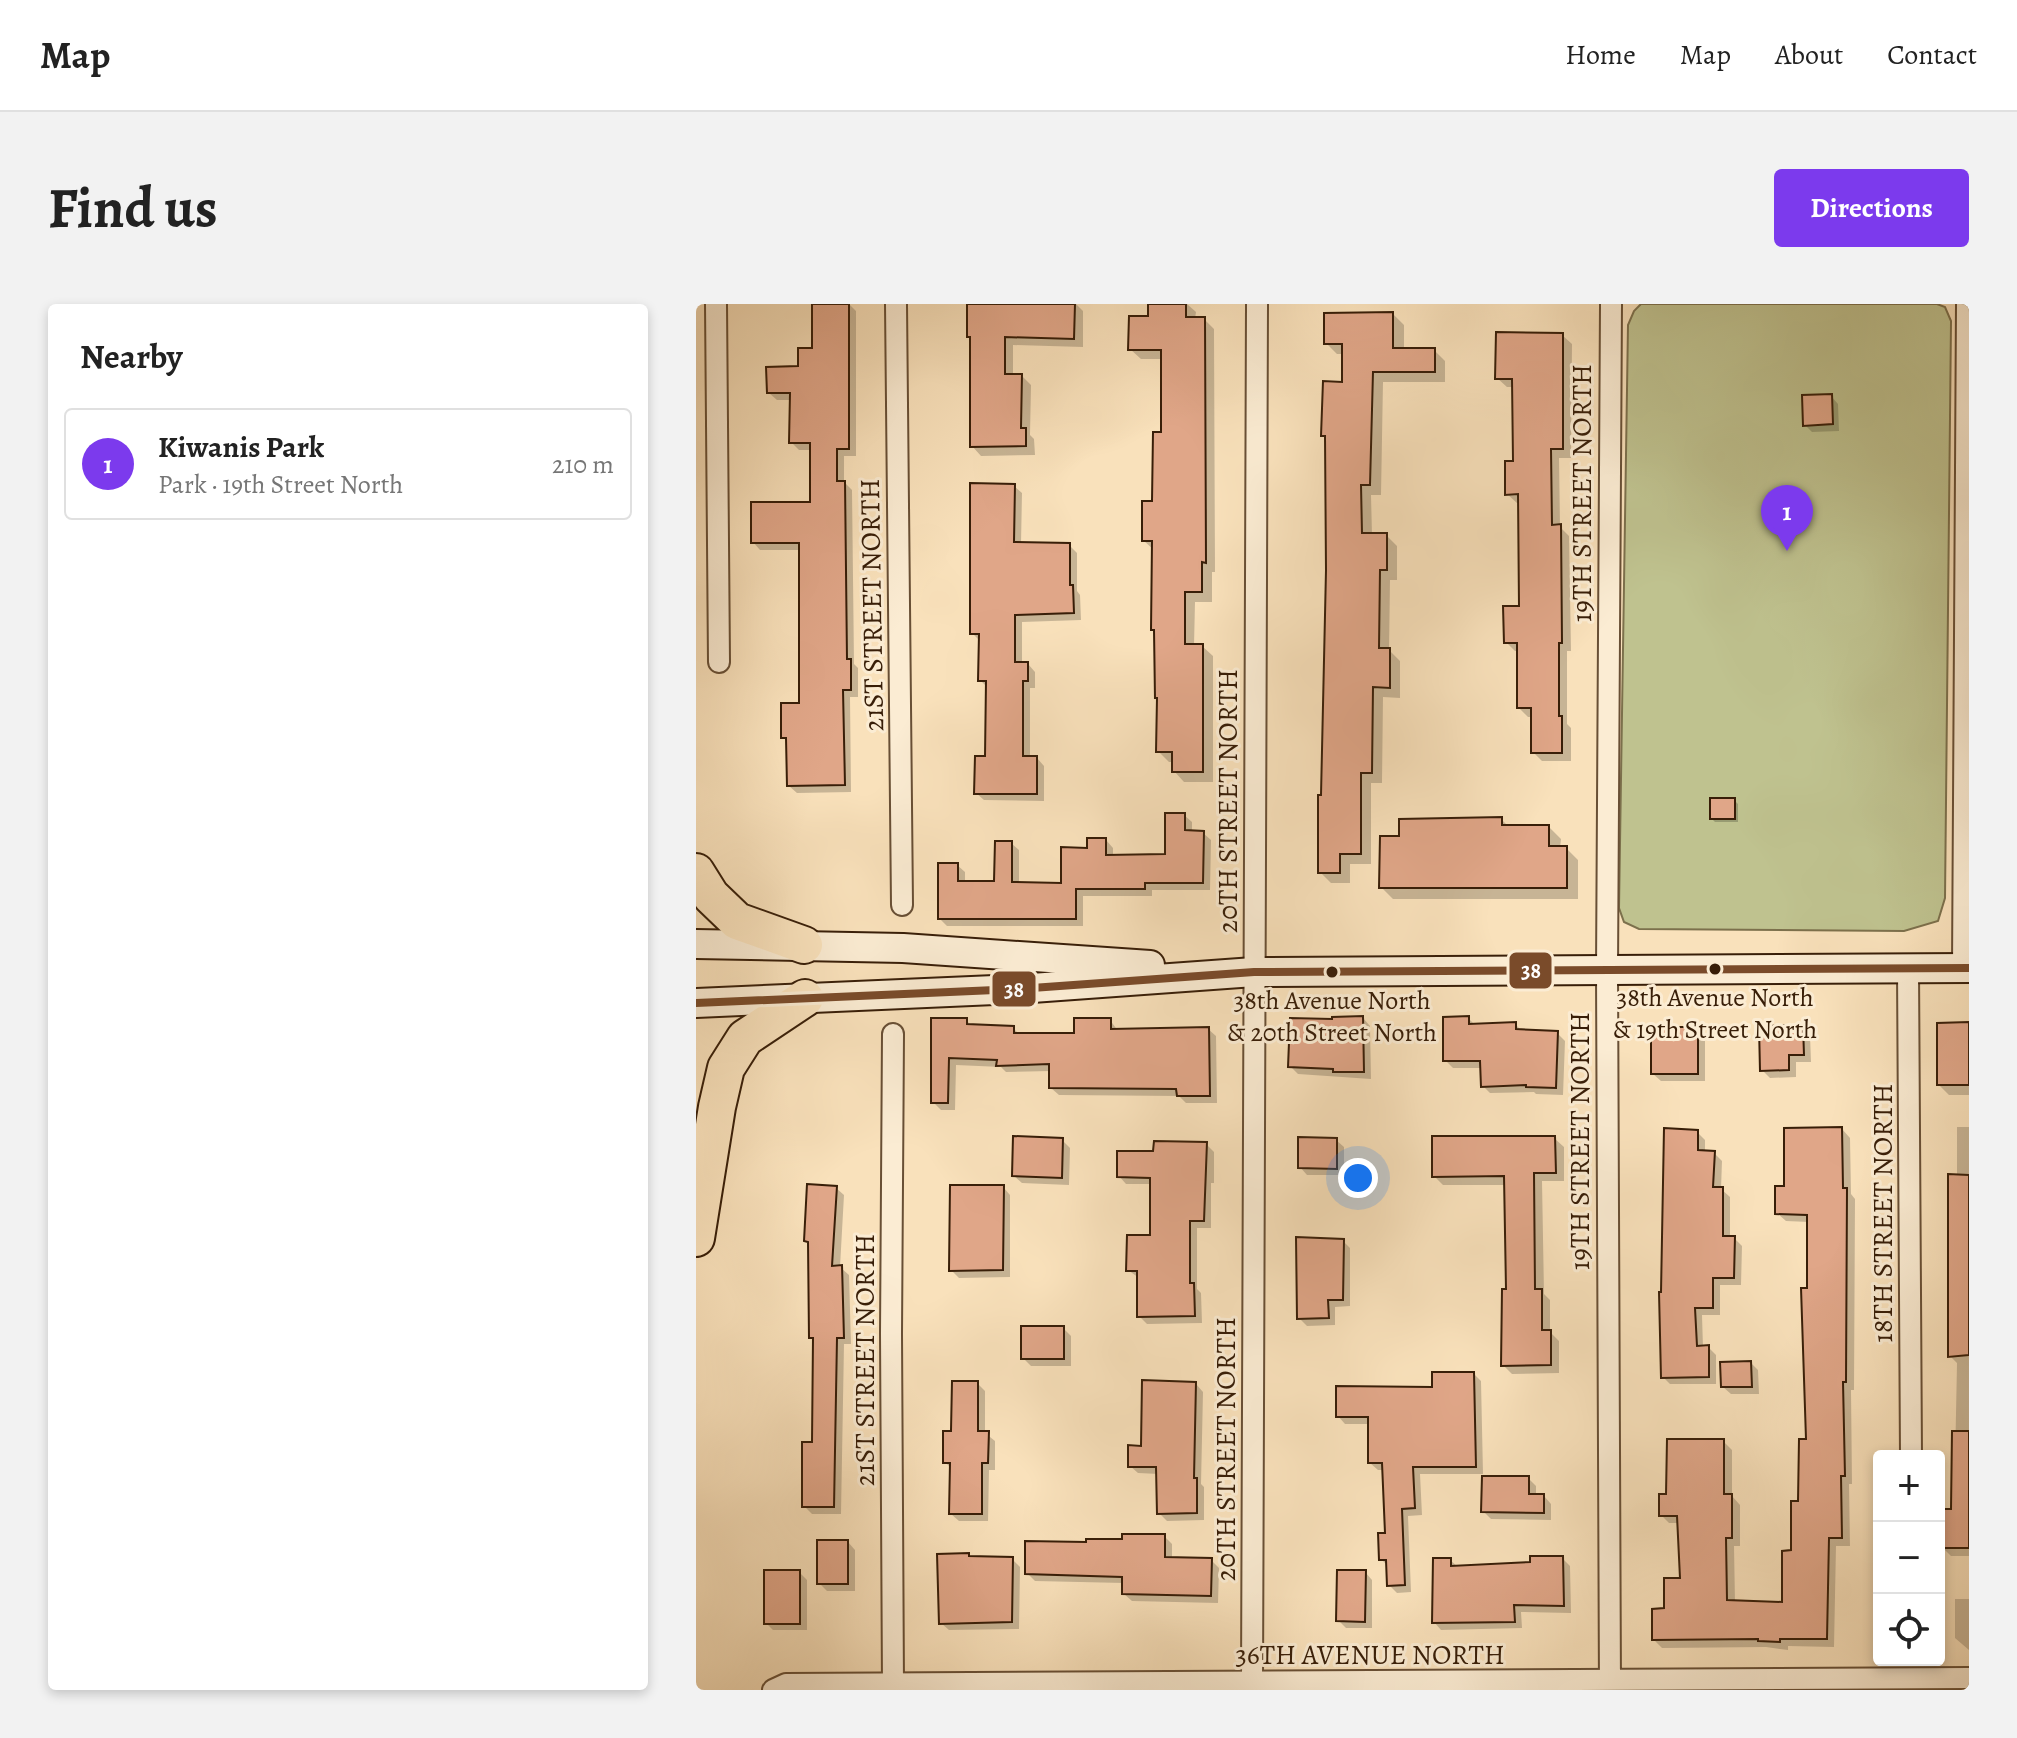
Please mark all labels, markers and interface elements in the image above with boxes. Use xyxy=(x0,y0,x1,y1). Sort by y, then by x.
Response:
text: Map xyxy=(40,29,110,81)
text: Home xyxy=(1565,36,1636,74)
text: Map xyxy=(1680,36,1731,74)
text: About xyxy=(1775,36,1843,74)
text: Contact xyxy=(1887,36,1977,74)
button: Directions xyxy=(1774,169,1969,247)
text: Find us xyxy=(48,170,218,246)
text: Nearby xyxy=(80,333,183,380)
street label: 19TH STREET NORTH xyxy=(1563,364,1601,622)
text: Kiwanis Park xyxy=(158,427,324,467)
text: 1 xyxy=(103,447,113,482)
text: 210 m xyxy=(552,447,614,482)
text: Park · 19th Street North xyxy=(158,467,403,502)
street label: 21ST STREET NORTH xyxy=(851,478,893,732)
pin: 1 xyxy=(1761,485,1813,551)
street label: 20TH STREET NORTH xyxy=(1209,669,1247,933)
line badge: 38 xyxy=(1508,951,1553,990)
text: 38 xyxy=(1521,956,1541,986)
marker: 38th Avenue North & 19th Street North xyxy=(1707,961,1723,977)
marker: 38th Avenue North & 20th Street North xyxy=(1324,964,1340,980)
line badge: 38 xyxy=(991,970,1037,1008)
text: 38 xyxy=(1004,975,1024,1005)
place label: 38th Avenue North & 19th Street North xyxy=(1613,980,1817,1047)
place label: 38th Avenue North & 20th Street North xyxy=(1227,983,1437,1050)
street label: 19TH STREET NORTH xyxy=(1561,1012,1599,1270)
street label: 18TH STREET NORTH xyxy=(1864,1083,1902,1343)
your location xyxy=(1338,1158,1378,1198)
street label: 21ST STREET NORTH xyxy=(846,1234,884,1486)
street label: 20TH STREET NORTH xyxy=(1207,1317,1245,1581)
map controls xyxy=(1873,1450,1945,1666)
button: + xyxy=(1873,1450,1945,1522)
button: − xyxy=(1873,1522,1945,1594)
button: locate xyxy=(1873,1594,1945,1666)
street label: 36TH AVENUE NORTH xyxy=(1235,1636,1505,1674)

